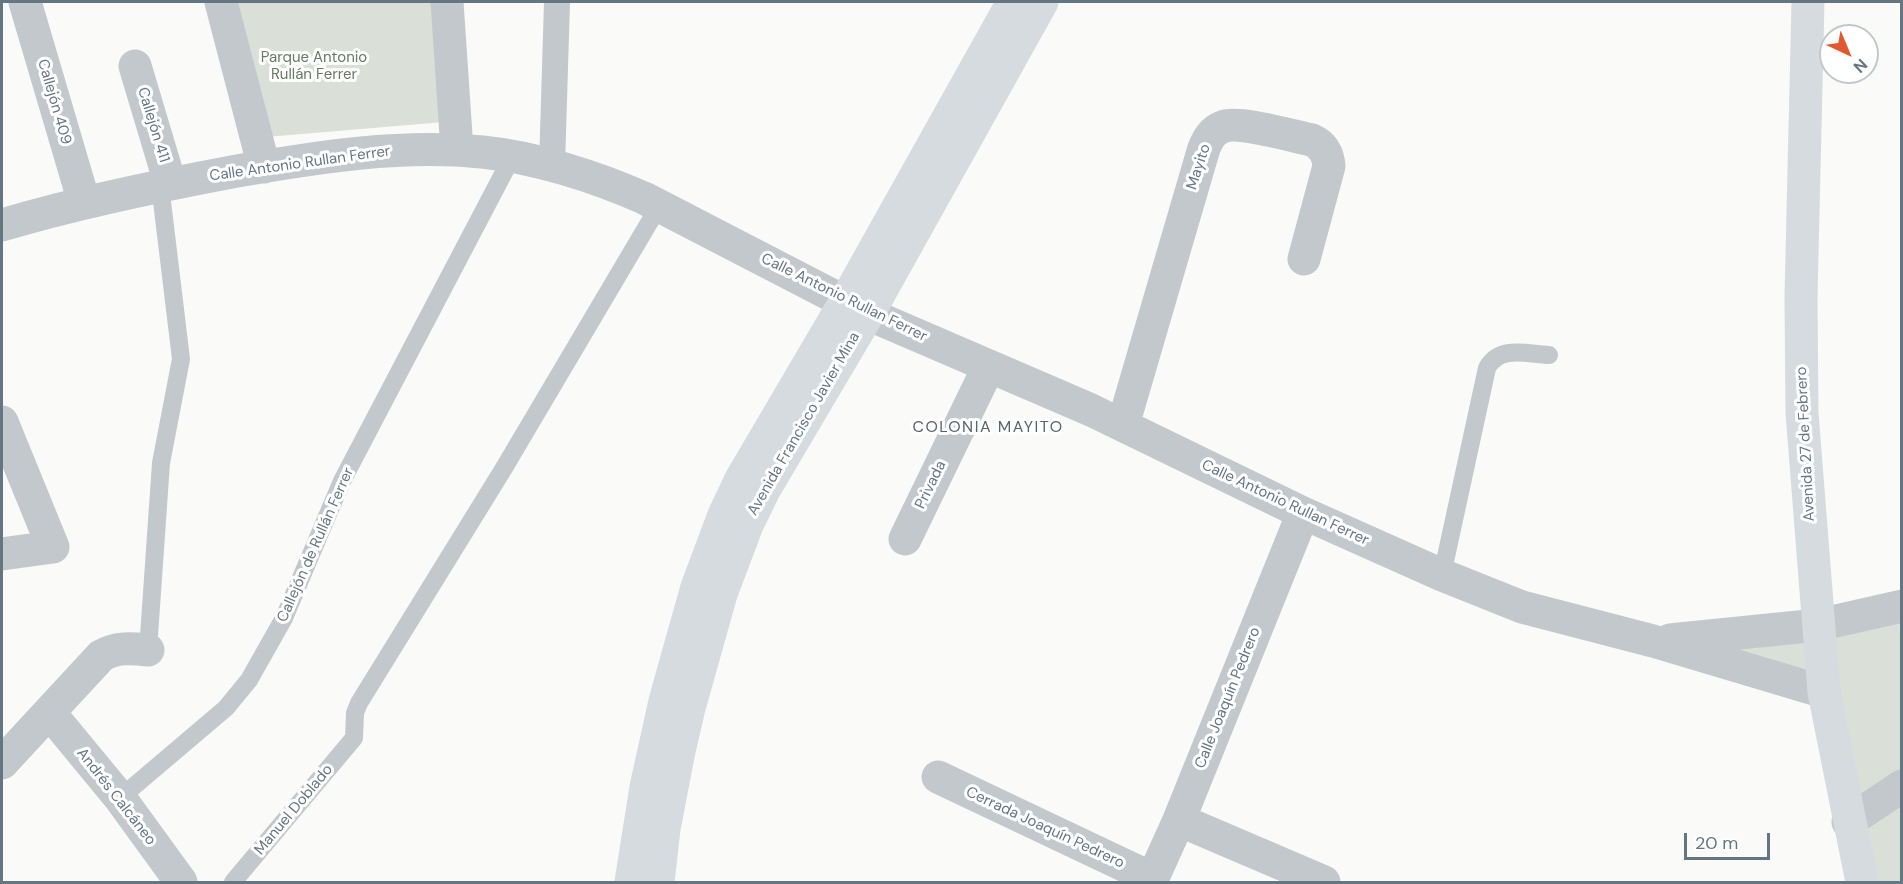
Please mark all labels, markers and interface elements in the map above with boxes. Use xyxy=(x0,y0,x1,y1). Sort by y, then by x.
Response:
north arrow xyxy=(1819,24,1879,84)
park label: Parque Antonio Rullán Ferrer xyxy=(261,49,367,84)
text: N xyxy=(1849,54,1872,77)
street label: Callejón 409 xyxy=(33,57,75,147)
street label: Callejón 411 xyxy=(133,85,173,165)
street label: Calle Antonio Rullan Ferrer xyxy=(208,142,392,186)
street label: Mayito xyxy=(1183,142,1215,192)
street label: Calle Antonio Rullan Ferrer xyxy=(758,250,930,346)
street label: Avenida Francisco Javier Mina xyxy=(744,329,864,519)
street label: Avenida 27 de Febrero xyxy=(1793,366,1819,522)
district label: COLONIA MAYITO xyxy=(912,418,1064,438)
street label: Calle Antonio Rullan Ferrer xyxy=(1199,456,1371,550)
street label: Privada xyxy=(912,458,950,512)
street label: Callejón de Rullán Ferrer xyxy=(274,465,358,625)
street label: Calle Joaquín Pedrero xyxy=(1191,625,1265,771)
street label: Andrés Calcáneo xyxy=(72,745,160,849)
street label: Manuel Doblado xyxy=(251,761,337,859)
street label: Cerrada Joaquín Pedrero xyxy=(963,783,1127,873)
scale bar xyxy=(1687,821,1772,859)
text: 20 m xyxy=(1695,831,1738,855)

